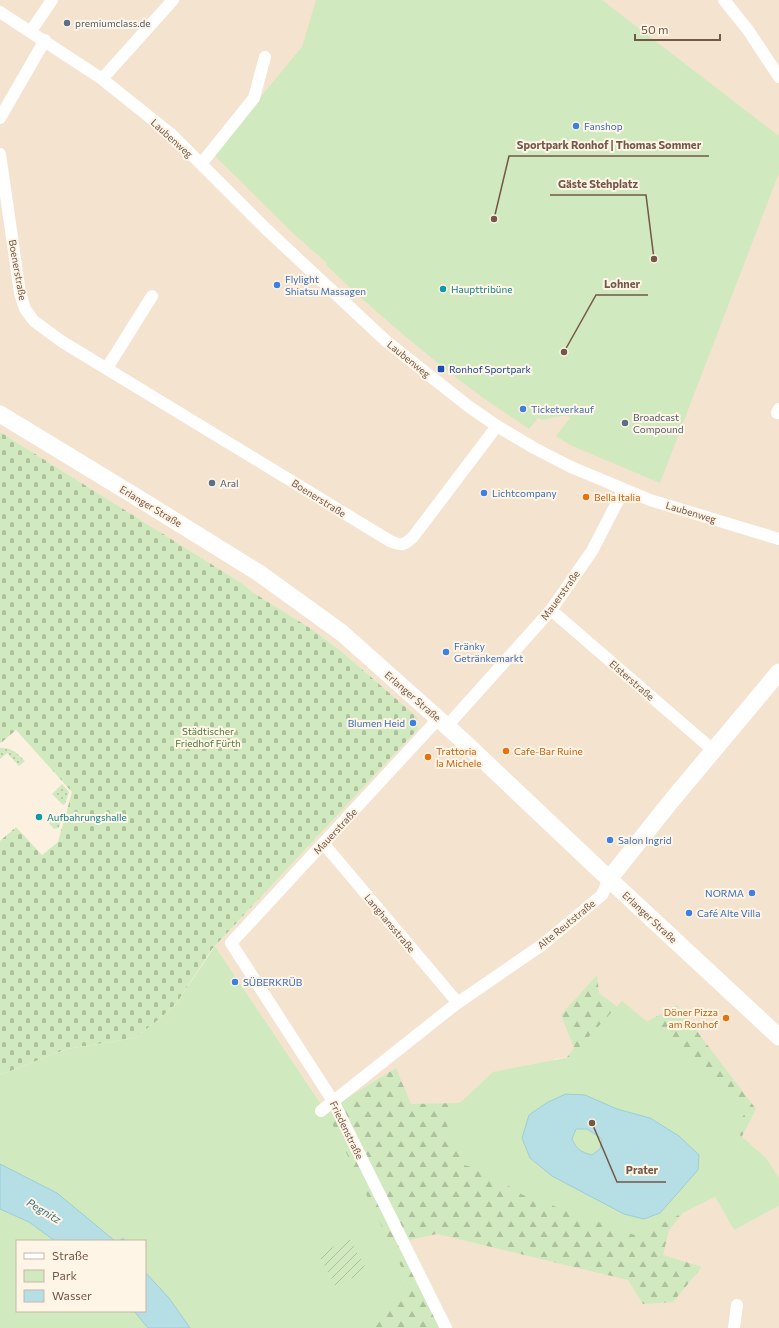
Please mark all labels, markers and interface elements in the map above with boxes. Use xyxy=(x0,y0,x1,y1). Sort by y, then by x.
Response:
scale bar xyxy=(635,16,720,42)
place label: premiumclass.de xyxy=(75,17,151,29)
marker: premiumclass.de xyxy=(62,18,72,28)
text: 50 m xyxy=(641,22,669,36)
street label: Laubenweg xyxy=(149,116,196,160)
place label: Fanshop xyxy=(584,120,623,132)
marker: Fanshop xyxy=(571,121,581,131)
callout: Sportpark Ronhof | Thomas Sommer xyxy=(509,133,709,156)
text: Sportpark Ronhof | Thomas Sommer xyxy=(517,138,702,151)
callout: Gäste Stehplatz xyxy=(550,172,646,195)
text: Gäste Stehplatz xyxy=(558,177,638,190)
street label: Boenerstraße xyxy=(7,239,29,301)
callout: Lohner xyxy=(596,272,648,295)
place label: Flylight Shiatsu Massagen xyxy=(285,273,366,297)
text: Lohner xyxy=(604,277,640,290)
marker: Flylight Shiatsu Massagen xyxy=(272,280,282,290)
place label: Haupttribüne xyxy=(451,283,512,295)
marker: Haupttribüne xyxy=(438,284,448,294)
street label: Laubenweg xyxy=(385,338,433,380)
place label: Ronhof Sportpark xyxy=(449,363,532,375)
marker: Ronhof Sportpark xyxy=(436,364,446,374)
place label: Ticketverkauf xyxy=(531,403,594,415)
marker: Ticketverkauf xyxy=(518,404,528,414)
place label: Broadcast Compound xyxy=(633,411,684,435)
marker: Broadcast Compound xyxy=(620,418,630,428)
place label: Aral xyxy=(220,477,239,489)
street label: Boenerstraße xyxy=(290,477,348,519)
marker: Aral xyxy=(207,478,217,488)
street label: Erlanger Straße xyxy=(118,483,184,529)
place label: Lichtcompany xyxy=(492,487,557,499)
marker: Lichtcompany xyxy=(479,488,489,498)
place label: Bella Italia xyxy=(594,491,640,503)
marker: Bella Italia xyxy=(581,492,591,502)
street label: Laubenweg xyxy=(664,499,718,525)
street label: Mauerstraße xyxy=(538,568,582,622)
place label: Fränky Getränkemarkt xyxy=(454,640,523,664)
marker: Fränky Getränkemarkt xyxy=(441,647,451,657)
street label: Elsterstraße xyxy=(607,657,657,703)
street label: Erlanger Straße xyxy=(383,668,443,724)
place label: Blumen Heid xyxy=(348,717,405,729)
marker: Blumen Heid xyxy=(408,718,418,728)
park label: Städtischer Friedhof Fürth xyxy=(175,725,241,749)
place label: Trattoria la Michele xyxy=(436,745,482,769)
place label: Cafe-Bar Ruine xyxy=(514,745,583,757)
marker: Cafe-Bar Ruine xyxy=(501,746,511,756)
marker: Trattoria la Michele xyxy=(423,752,433,762)
street label: Mauerstraße xyxy=(311,806,359,856)
place label: Aufbahrungshalle xyxy=(47,811,127,823)
marker: Aufbahrungshalle xyxy=(34,812,44,822)
place label: Salon Ingrid xyxy=(618,834,672,846)
marker: Salon Ingrid xyxy=(605,835,615,845)
place label: NORMA xyxy=(705,887,744,899)
marker: NORMA xyxy=(747,888,757,898)
street label: Erlanger Straße xyxy=(620,889,680,945)
street label: Langhansstraße xyxy=(362,891,418,955)
street label: Alte Reutstraße xyxy=(535,897,597,951)
place label: Café Alte Villa xyxy=(697,907,760,919)
marker: Café Alte Villa xyxy=(684,908,694,918)
place label: SÜBERKRÜB xyxy=(243,976,303,988)
marker: SÜBERKRÜB xyxy=(230,977,240,987)
place label: Döner Pizza am Ronhof xyxy=(664,1006,718,1030)
marker: Döner Pizza am Ronhof xyxy=(721,1013,731,1023)
street label: Friedenstraße xyxy=(328,1099,366,1161)
callout: Prater xyxy=(617,1159,666,1182)
text: Prater xyxy=(626,1163,659,1176)
water label: Pegnitz xyxy=(25,1195,64,1226)
legend xyxy=(16,1240,146,1312)
text: Straße xyxy=(52,1248,88,1262)
text: Park xyxy=(52,1268,78,1282)
text: Wasser xyxy=(52,1288,92,1302)

